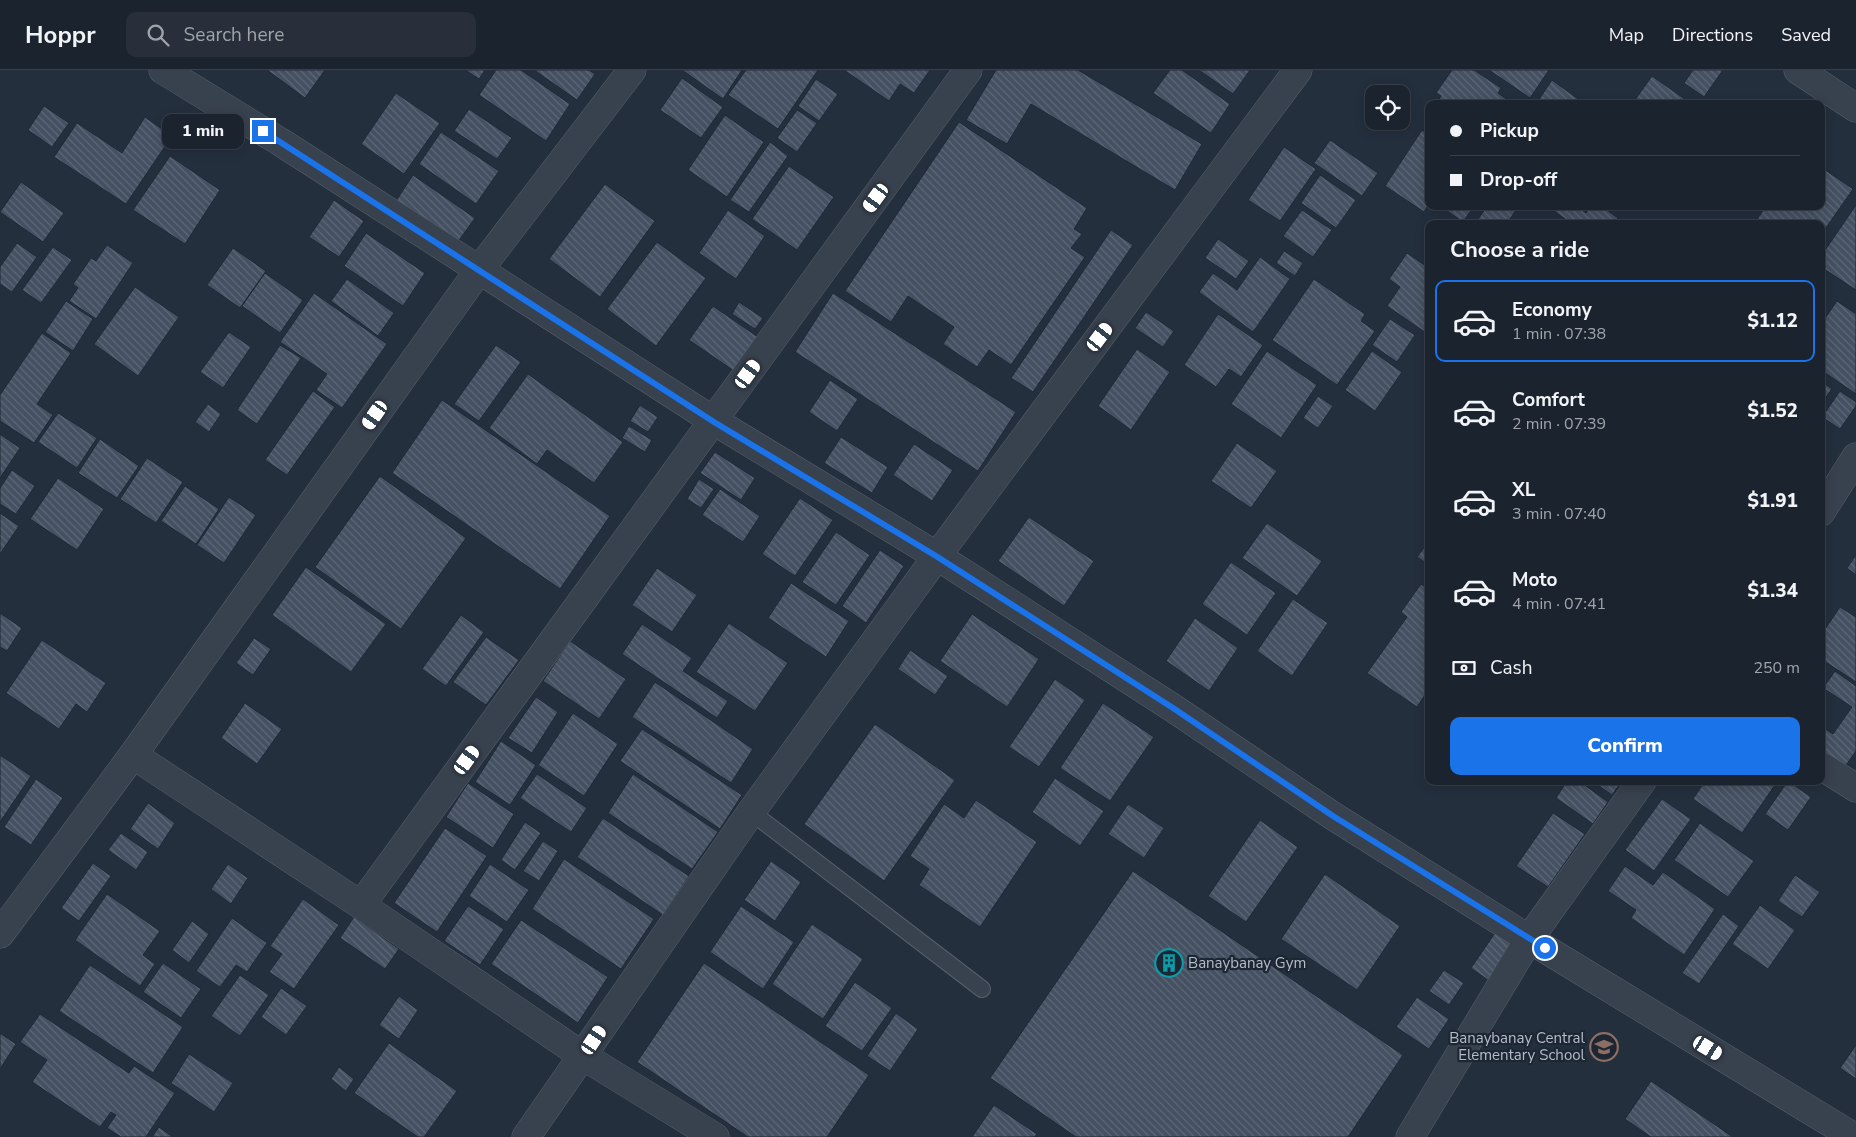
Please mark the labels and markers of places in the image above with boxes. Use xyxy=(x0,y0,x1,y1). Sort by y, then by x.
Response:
building icon: Banaybanay Gym xyxy=(1154,948,1184,978)
place label: Banaybanay Gym xyxy=(1188,953,1306,973)
place label: Banaybanay Central Elementary School xyxy=(1449,1028,1586,1065)
school or university icon: Banaybanay Central Elementary School xyxy=(1589,1032,1619,1062)

